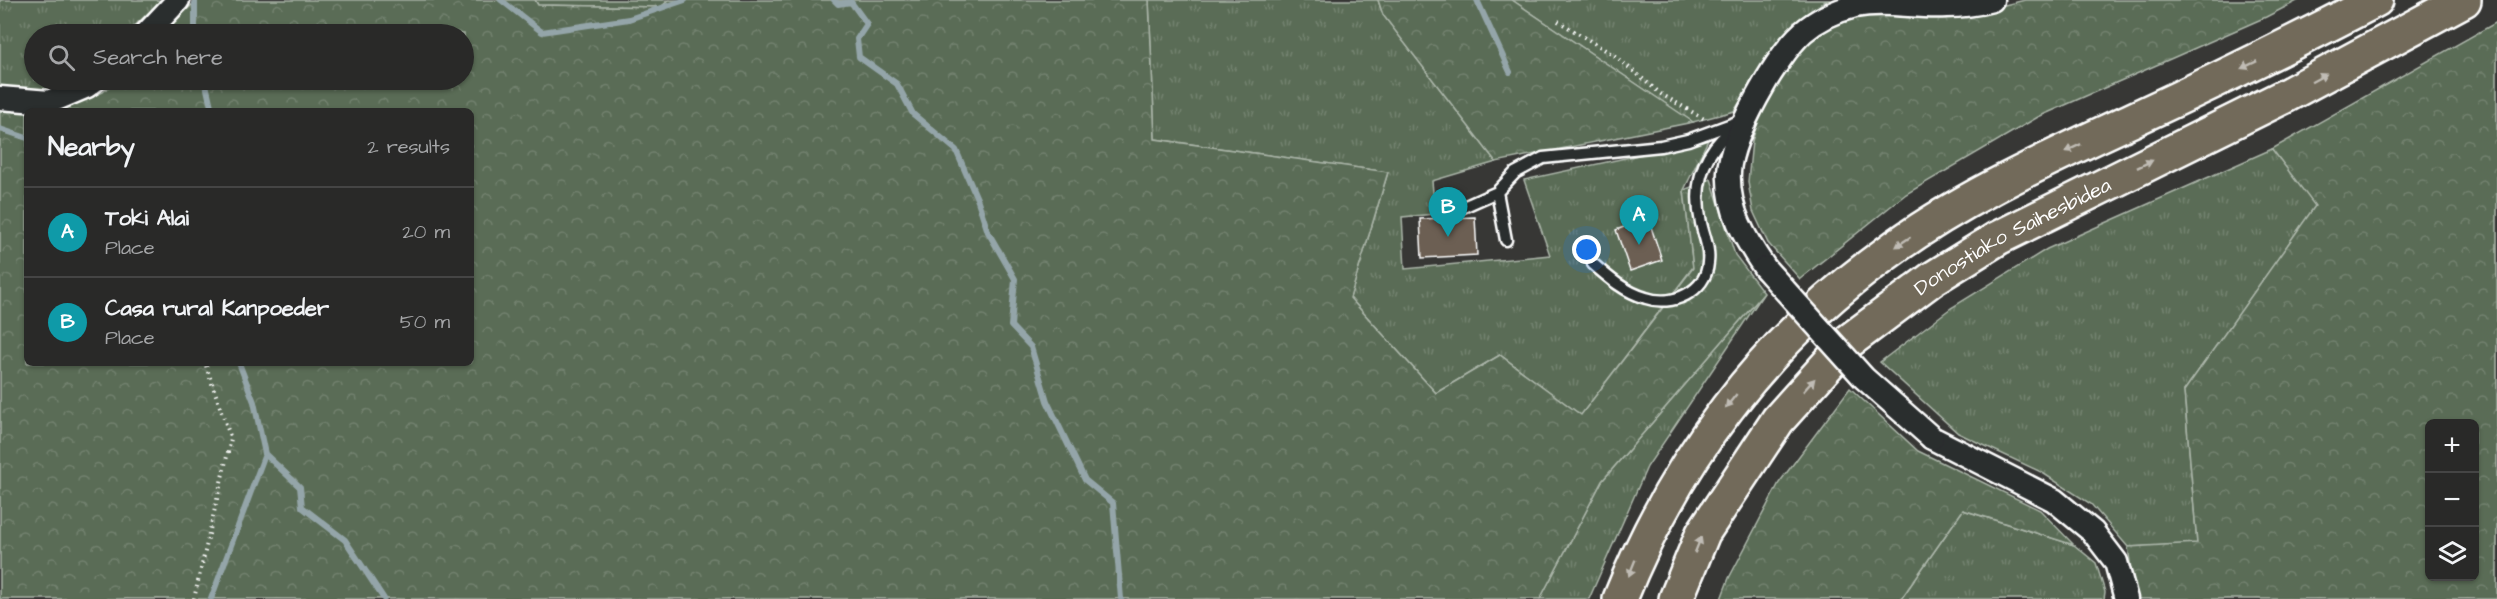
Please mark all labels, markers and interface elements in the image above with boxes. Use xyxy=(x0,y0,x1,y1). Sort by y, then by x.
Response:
search box xyxy=(24,24,474,90)
icon: search xyxy=(45,41,78,74)
text: Search here xyxy=(93,42,223,73)
one-way arrow xyxy=(2241,60,2258,69)
one-way arrow xyxy=(2311,73,2328,83)
text: Nearby xyxy=(48,129,135,165)
text: 2 results xyxy=(367,133,450,161)
one-way arrow xyxy=(2064,143,2081,152)
one-way arrow xyxy=(2136,160,2153,169)
street label: Donostiako Saihesbidea xyxy=(1908,170,2116,303)
pin: B xyxy=(1428,188,1468,237)
pin: A xyxy=(1620,196,1658,245)
text: Toki Alai xyxy=(105,203,189,234)
text: A xyxy=(61,218,74,246)
text: 20 m xyxy=(402,218,450,246)
text: Place xyxy=(105,234,155,262)
your location xyxy=(1572,235,1601,264)
one-way arrow xyxy=(1895,236,1911,248)
text: Casa rural Kanpoeder xyxy=(105,293,329,324)
text: B xyxy=(60,308,75,336)
text: 50 m xyxy=(400,308,450,336)
text: Place xyxy=(105,324,155,352)
one-way arrow xyxy=(1802,378,1815,393)
one-way arrow xyxy=(1725,393,1738,409)
map controls xyxy=(2425,419,2479,581)
button: + xyxy=(2425,419,2479,473)
button: − xyxy=(2425,473,2479,527)
button: layers xyxy=(2425,527,2479,581)
one-way arrow xyxy=(1693,535,1703,553)
one-way arrow xyxy=(1627,560,1637,578)

